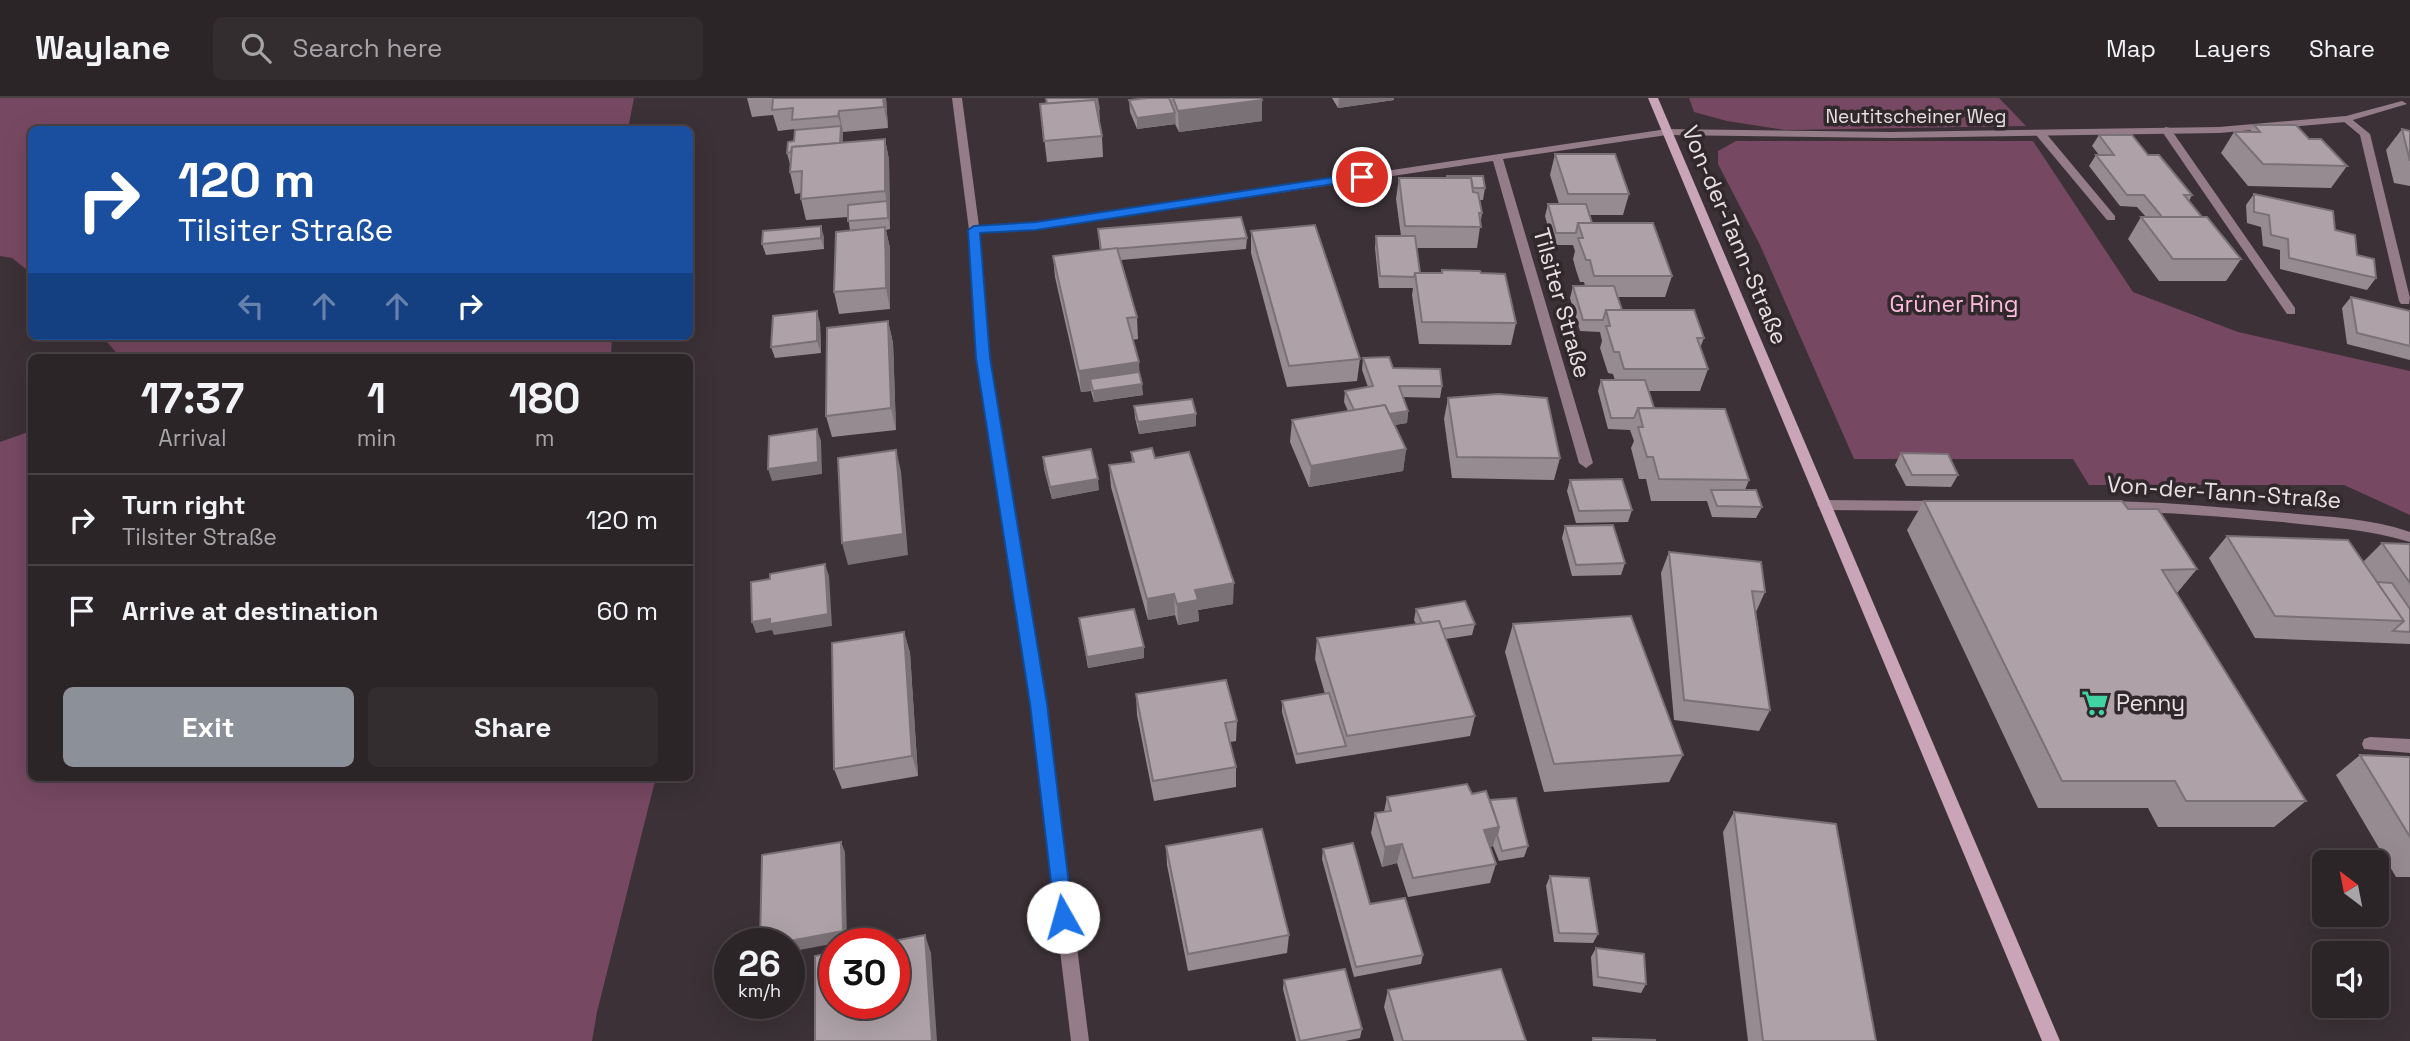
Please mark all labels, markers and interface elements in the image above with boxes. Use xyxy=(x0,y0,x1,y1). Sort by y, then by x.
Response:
search box xyxy=(213,17,703,80)
text: Waylane xyxy=(35,27,171,69)
icon: search xyxy=(237,29,275,67)
text: Search here xyxy=(293,31,442,65)
text: Map xyxy=(2106,33,2156,64)
text: Layers xyxy=(2194,33,2271,64)
text: Share xyxy=(2309,33,2375,64)
street label: Neutitscheiner Weg xyxy=(1825,104,2007,129)
street label: Von-der-Tann-Straße xyxy=(1675,121,1795,349)
pin xyxy=(1332,147,1392,207)
text: 120 m xyxy=(178,149,315,211)
icon: right xyxy=(63,154,154,245)
icon: arrive xyxy=(1343,158,1381,196)
text: Tilsiter Straße xyxy=(178,210,394,250)
street label: Tilsiter Straße xyxy=(1526,224,1598,382)
icon: left xyxy=(232,287,270,325)
icon: ahead xyxy=(305,287,343,325)
icon: ahead xyxy=(378,287,416,325)
icon: right xyxy=(451,287,489,325)
park label: Grüner Ring xyxy=(1889,289,2019,319)
text: 17:37 xyxy=(141,372,244,425)
text: 1 xyxy=(367,372,386,425)
text: 180 xyxy=(509,372,580,425)
text: Arrival xyxy=(158,423,227,453)
text: min xyxy=(357,423,396,453)
text: m xyxy=(535,423,555,453)
street label: Von-der-Tann-Straße xyxy=(2106,469,2342,515)
text: Turn right xyxy=(122,488,246,522)
icon: right xyxy=(63,501,101,539)
text: 120 m xyxy=(586,503,658,537)
text: Tilsiter Straße xyxy=(122,522,277,552)
icon: arrive xyxy=(63,592,101,630)
text: Arrive at destination xyxy=(122,594,379,628)
text: 60 m xyxy=(596,594,658,628)
button: Exit xyxy=(63,687,354,767)
button: Share xyxy=(368,687,658,767)
supermarket icon: Penny xyxy=(2080,688,2110,718)
place label: Penny xyxy=(2116,688,2185,718)
north arrow xyxy=(2312,850,2389,928)
map controls xyxy=(2312,850,2389,1018)
position arrow xyxy=(1026,880,1100,954)
speed limit sign: 30 xyxy=(819,928,910,1019)
button: sound xyxy=(2312,941,2389,1018)
text: 26 xyxy=(738,942,781,986)
text: km/h xyxy=(738,979,781,1002)

